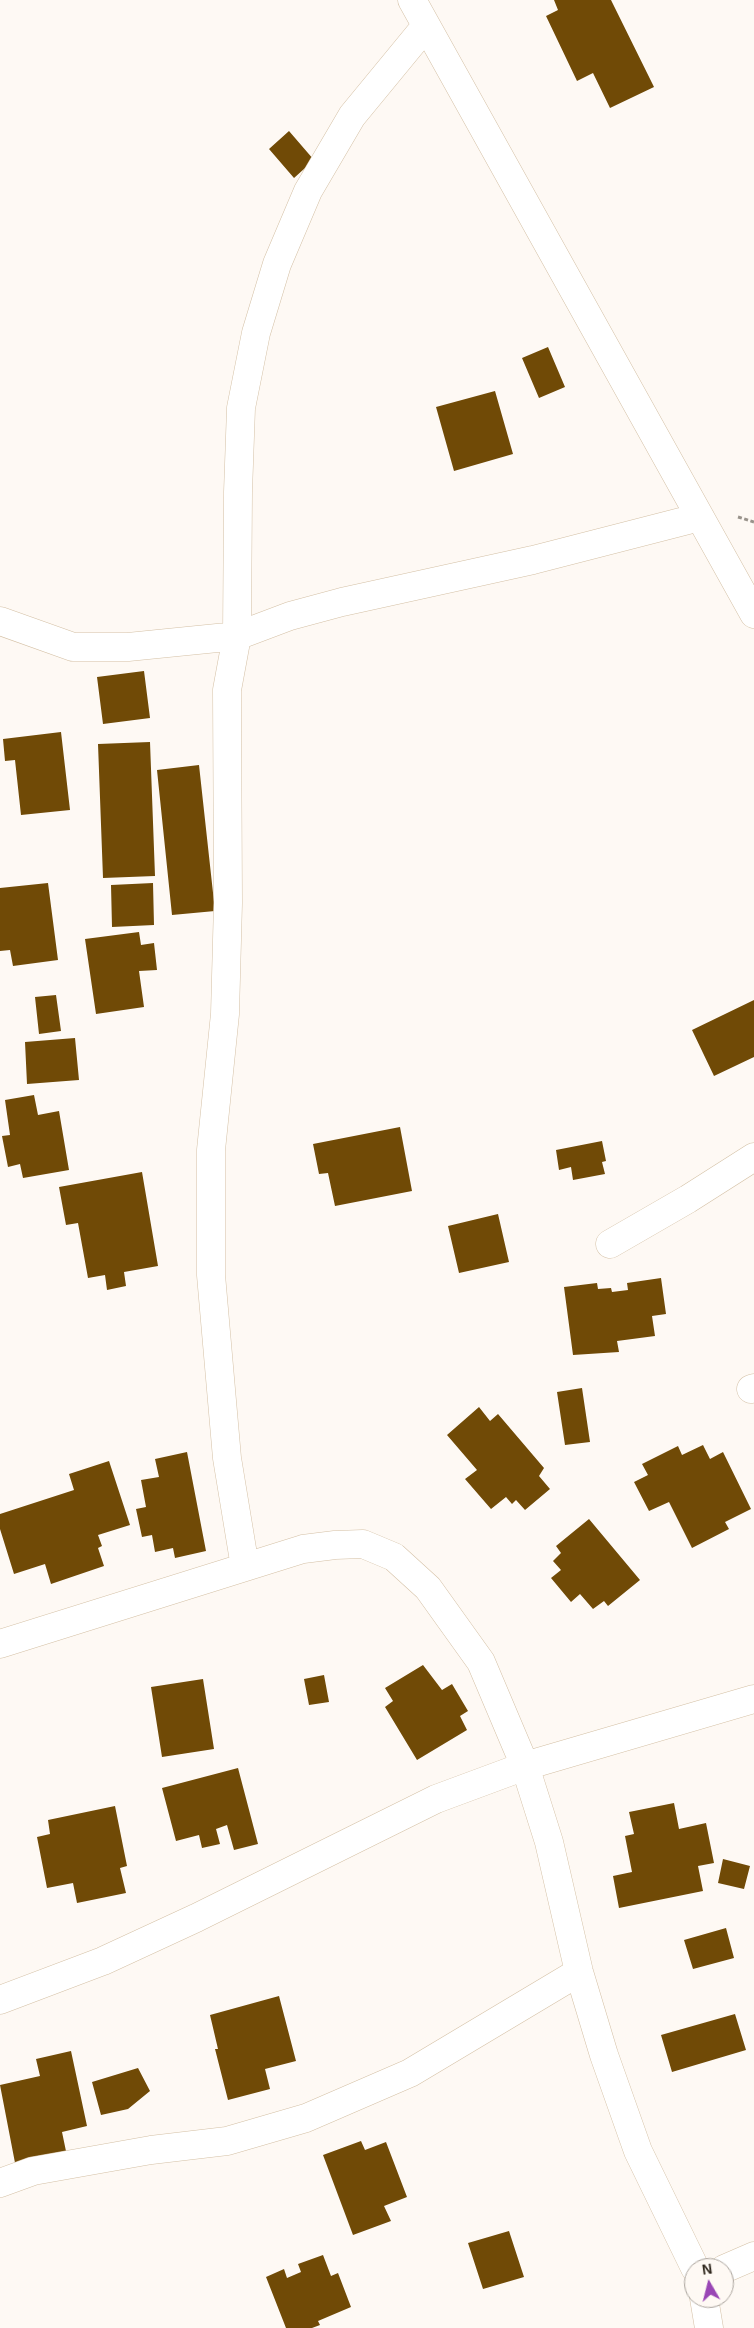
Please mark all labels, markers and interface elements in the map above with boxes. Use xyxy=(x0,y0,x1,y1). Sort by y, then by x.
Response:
north arrow xyxy=(684,2258,734,2308)
text: N xyxy=(701,2261,713,2278)

